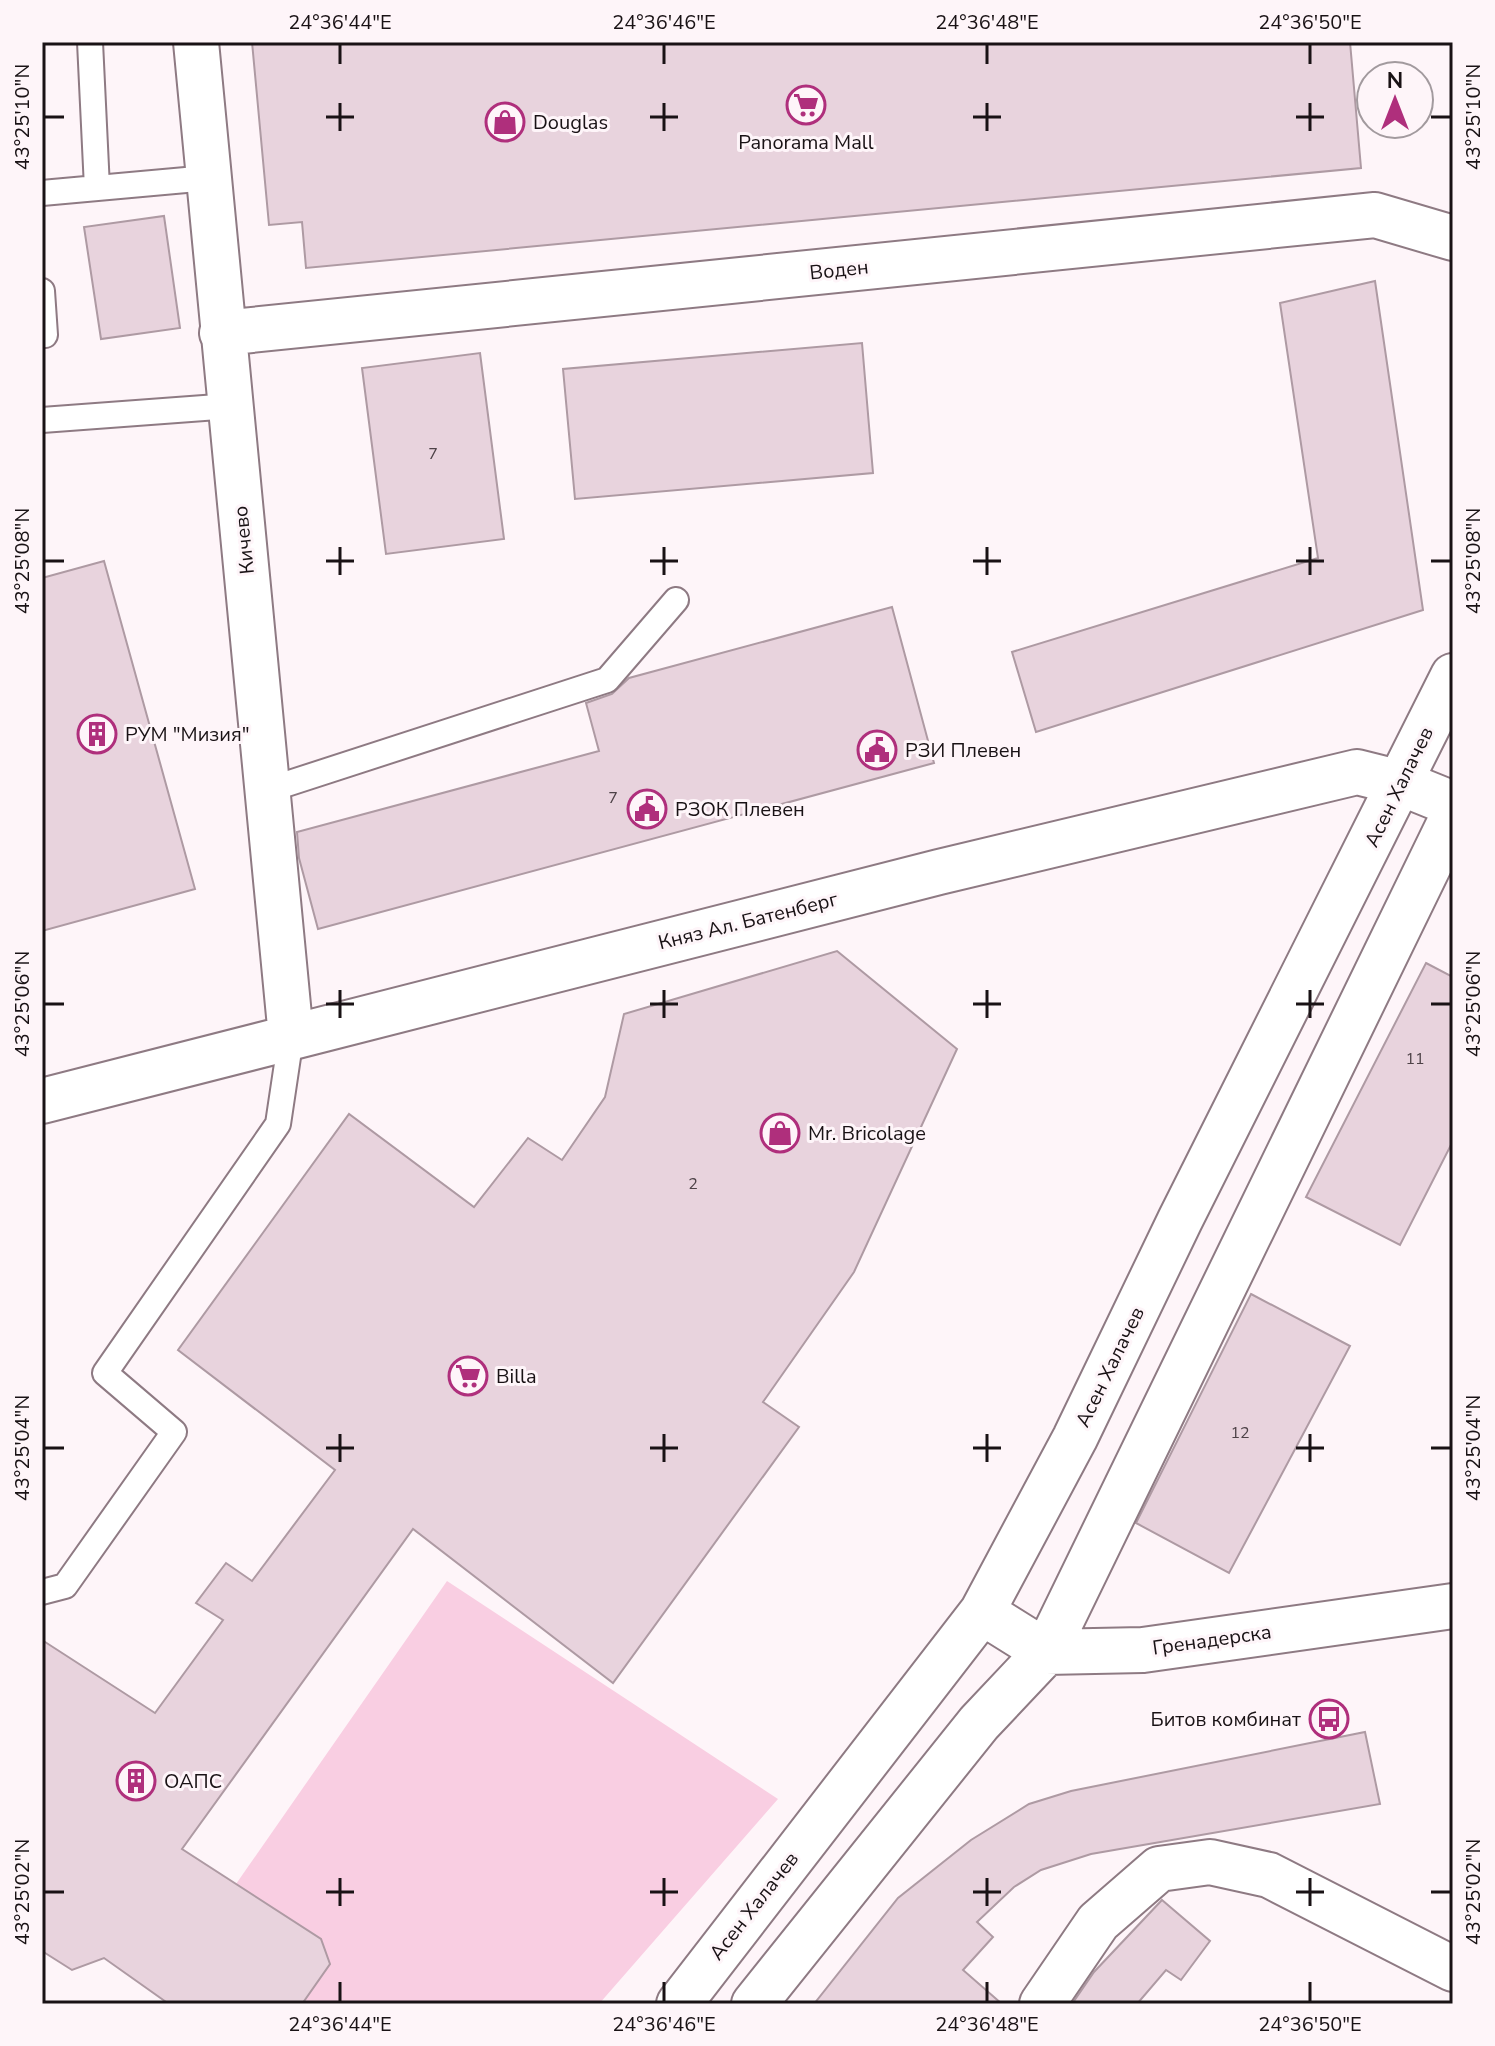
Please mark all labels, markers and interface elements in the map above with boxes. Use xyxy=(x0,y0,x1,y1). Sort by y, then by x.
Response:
text: 24°36'44"E xyxy=(288,9,392,36)
text: 24°36'46"E xyxy=(612,9,716,36)
text: 24°36'48"E xyxy=(935,9,1039,36)
text: 24°36'50"E xyxy=(1258,9,1362,36)
north arrow xyxy=(1355,60,1435,140)
text: 43°25'10"N xyxy=(9,64,36,170)
text: 43°25'10"N xyxy=(1460,64,1487,170)
text: N xyxy=(1387,66,1403,96)
supermarket icon: Panorama Mall xyxy=(785,84,827,126)
shop icon: Douglas xyxy=(484,101,526,143)
place label: Douglas xyxy=(533,109,608,136)
place label: Panorama Mall xyxy=(738,129,874,156)
street label: Воден xyxy=(808,253,870,287)
house number: 7 xyxy=(428,443,438,465)
street label: Кичево xyxy=(227,504,261,576)
text: 43°25'08"N xyxy=(9,508,36,614)
text: 43°25'08"N xyxy=(1460,508,1487,614)
building icon: РУМ "Мизия" xyxy=(76,713,118,755)
place label: РУМ "Мизия" xyxy=(125,721,250,748)
street label: Асен Халачев xyxy=(1358,722,1440,852)
public building icon: РЗИ Плевен xyxy=(856,729,898,771)
place label: РЗИ Плевен xyxy=(905,737,1021,764)
house number: 7 xyxy=(608,787,618,809)
public building icon: РЗОК Плевен xyxy=(626,788,668,830)
place label: РЗОК Плевен xyxy=(675,796,805,823)
street label: Княз Ал. Батенберг xyxy=(655,886,841,956)
text: 43°25'06"N xyxy=(9,951,36,1057)
text: 43°25'06"N xyxy=(1460,951,1487,1057)
house number: 11 xyxy=(1405,1048,1425,1070)
shop icon: Mr. Bricolage xyxy=(759,1112,801,1154)
place label: Mr. Bricolage xyxy=(808,1120,926,1147)
house number: 2 xyxy=(688,1173,698,1195)
street label: Асен Халачев xyxy=(1069,1302,1151,1432)
supermarket icon: Billa xyxy=(447,1355,489,1397)
place label: Billa xyxy=(496,1363,537,1390)
text: 43°25'04"N xyxy=(9,1395,36,1501)
text: 43°25'04"N xyxy=(1460,1395,1487,1501)
house number: 12 xyxy=(1230,1422,1250,1444)
street label: Гренадерска xyxy=(1151,1618,1273,1662)
bus stop icon: Битов комбинат xyxy=(1308,1698,1350,1740)
place label: Битов комбинат xyxy=(1150,1706,1301,1733)
building icon: ОАПС xyxy=(115,1760,157,1802)
place label: ОАПС xyxy=(164,1768,222,1795)
text: 43°25'02"N xyxy=(9,1839,36,1945)
text: 43°25'02"N xyxy=(1460,1839,1487,1945)
street label: Асен Халачев xyxy=(703,1846,805,1966)
text: 24°36'44"E xyxy=(288,2011,392,2038)
text: 24°36'46"E xyxy=(612,2011,716,2038)
text: 24°36'48"E xyxy=(935,2011,1039,2038)
text: 24°36'50"E xyxy=(1258,2011,1362,2038)

